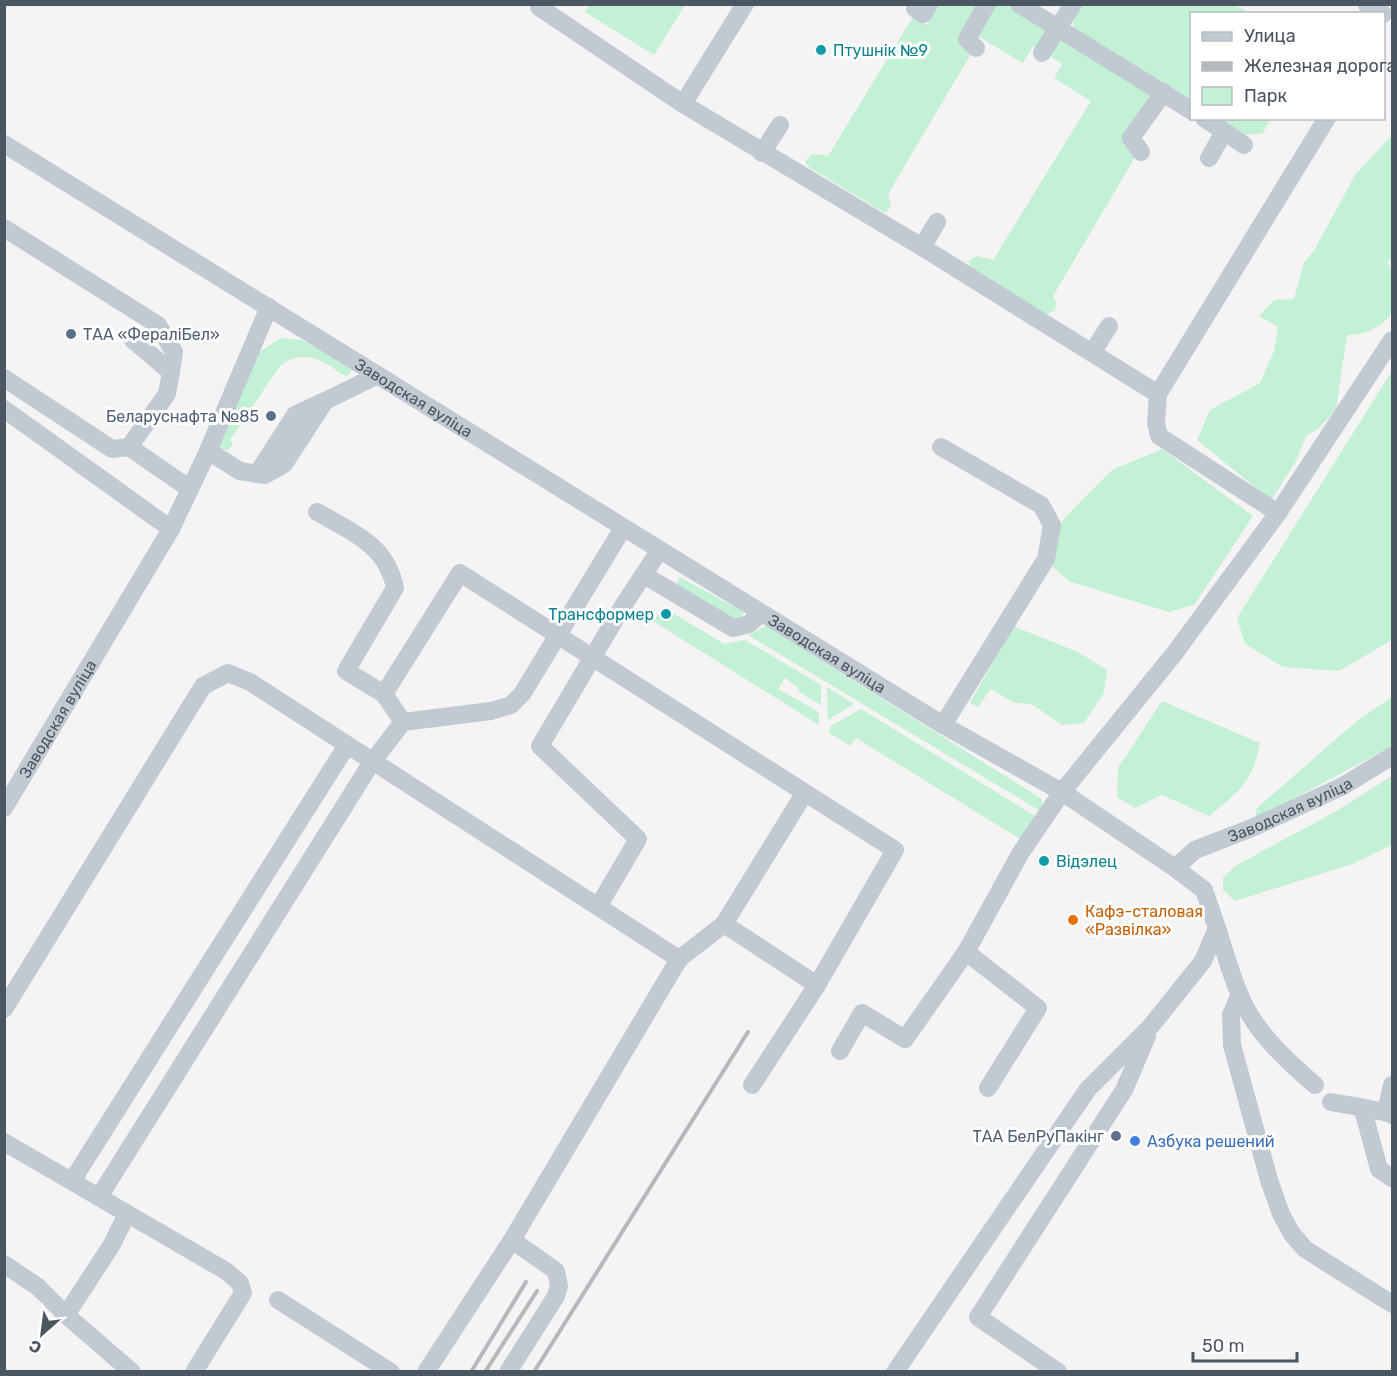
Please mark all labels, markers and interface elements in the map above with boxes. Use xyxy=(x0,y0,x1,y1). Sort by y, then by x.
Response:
legend xyxy=(1190,12,1385,120)
text: Улица xyxy=(1244,25,1296,47)
place label: Птушнік №9 xyxy=(833,41,928,60)
marker: Птушнік №9 xyxy=(814,43,828,57)
text: Железная дорога xyxy=(1244,55,1397,77)
text: Парк xyxy=(1244,85,1288,107)
place label: ТАА «ФераліБел» xyxy=(83,325,220,344)
marker: ТАА «ФераліБел» xyxy=(64,327,78,341)
street label: Заводская вуліца xyxy=(351,355,476,442)
place label: Беларуснафта №85 xyxy=(106,407,259,426)
marker: Беларуснафта №85 xyxy=(264,409,278,423)
place label: Трансформер xyxy=(548,605,654,624)
marker: Трансформер xyxy=(659,607,673,621)
street label: Заводская вуліца xyxy=(765,610,889,697)
street label: Заводская вуліца xyxy=(15,656,101,782)
street label: Заводская вуліца xyxy=(1225,774,1356,846)
place label: Відэлец xyxy=(1056,852,1117,871)
marker: Відэлец xyxy=(1037,854,1051,868)
place label: Кафэ-сталовая «Развілка» xyxy=(1085,902,1203,939)
marker: Кафэ-сталовая «Развілка» xyxy=(1066,913,1080,927)
place label: ТАА БелРуПакінг xyxy=(973,1127,1104,1146)
marker: ТАА БелРуПакінг xyxy=(1109,1129,1123,1143)
place label: Азбука решений xyxy=(1147,1132,1275,1151)
marker: Азбука решений xyxy=(1128,1134,1142,1148)
north arrow xyxy=(12,1304,72,1364)
scale bar xyxy=(1193,1325,1296,1363)
text: 50 m xyxy=(1202,1335,1245,1357)
text: С xyxy=(26,1336,45,1358)

